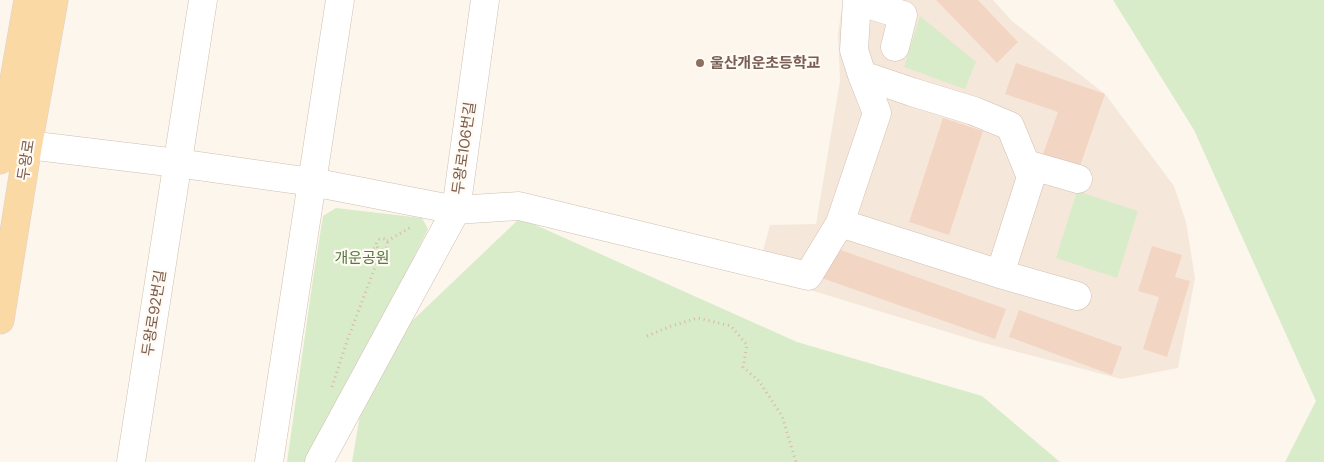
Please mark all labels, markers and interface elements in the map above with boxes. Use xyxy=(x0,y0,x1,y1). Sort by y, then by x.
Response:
place label: 울산개운초등학교 xyxy=(710,53,821,73)
marker: 울산개운초등학교 xyxy=(694,57,706,69)
street label: 두왕로106번길 xyxy=(448,100,480,196)
street label: 두왕로 xyxy=(13,138,39,182)
park label: 개운공원 xyxy=(334,248,390,268)
street label: 두왕로92번길 xyxy=(137,269,171,357)

